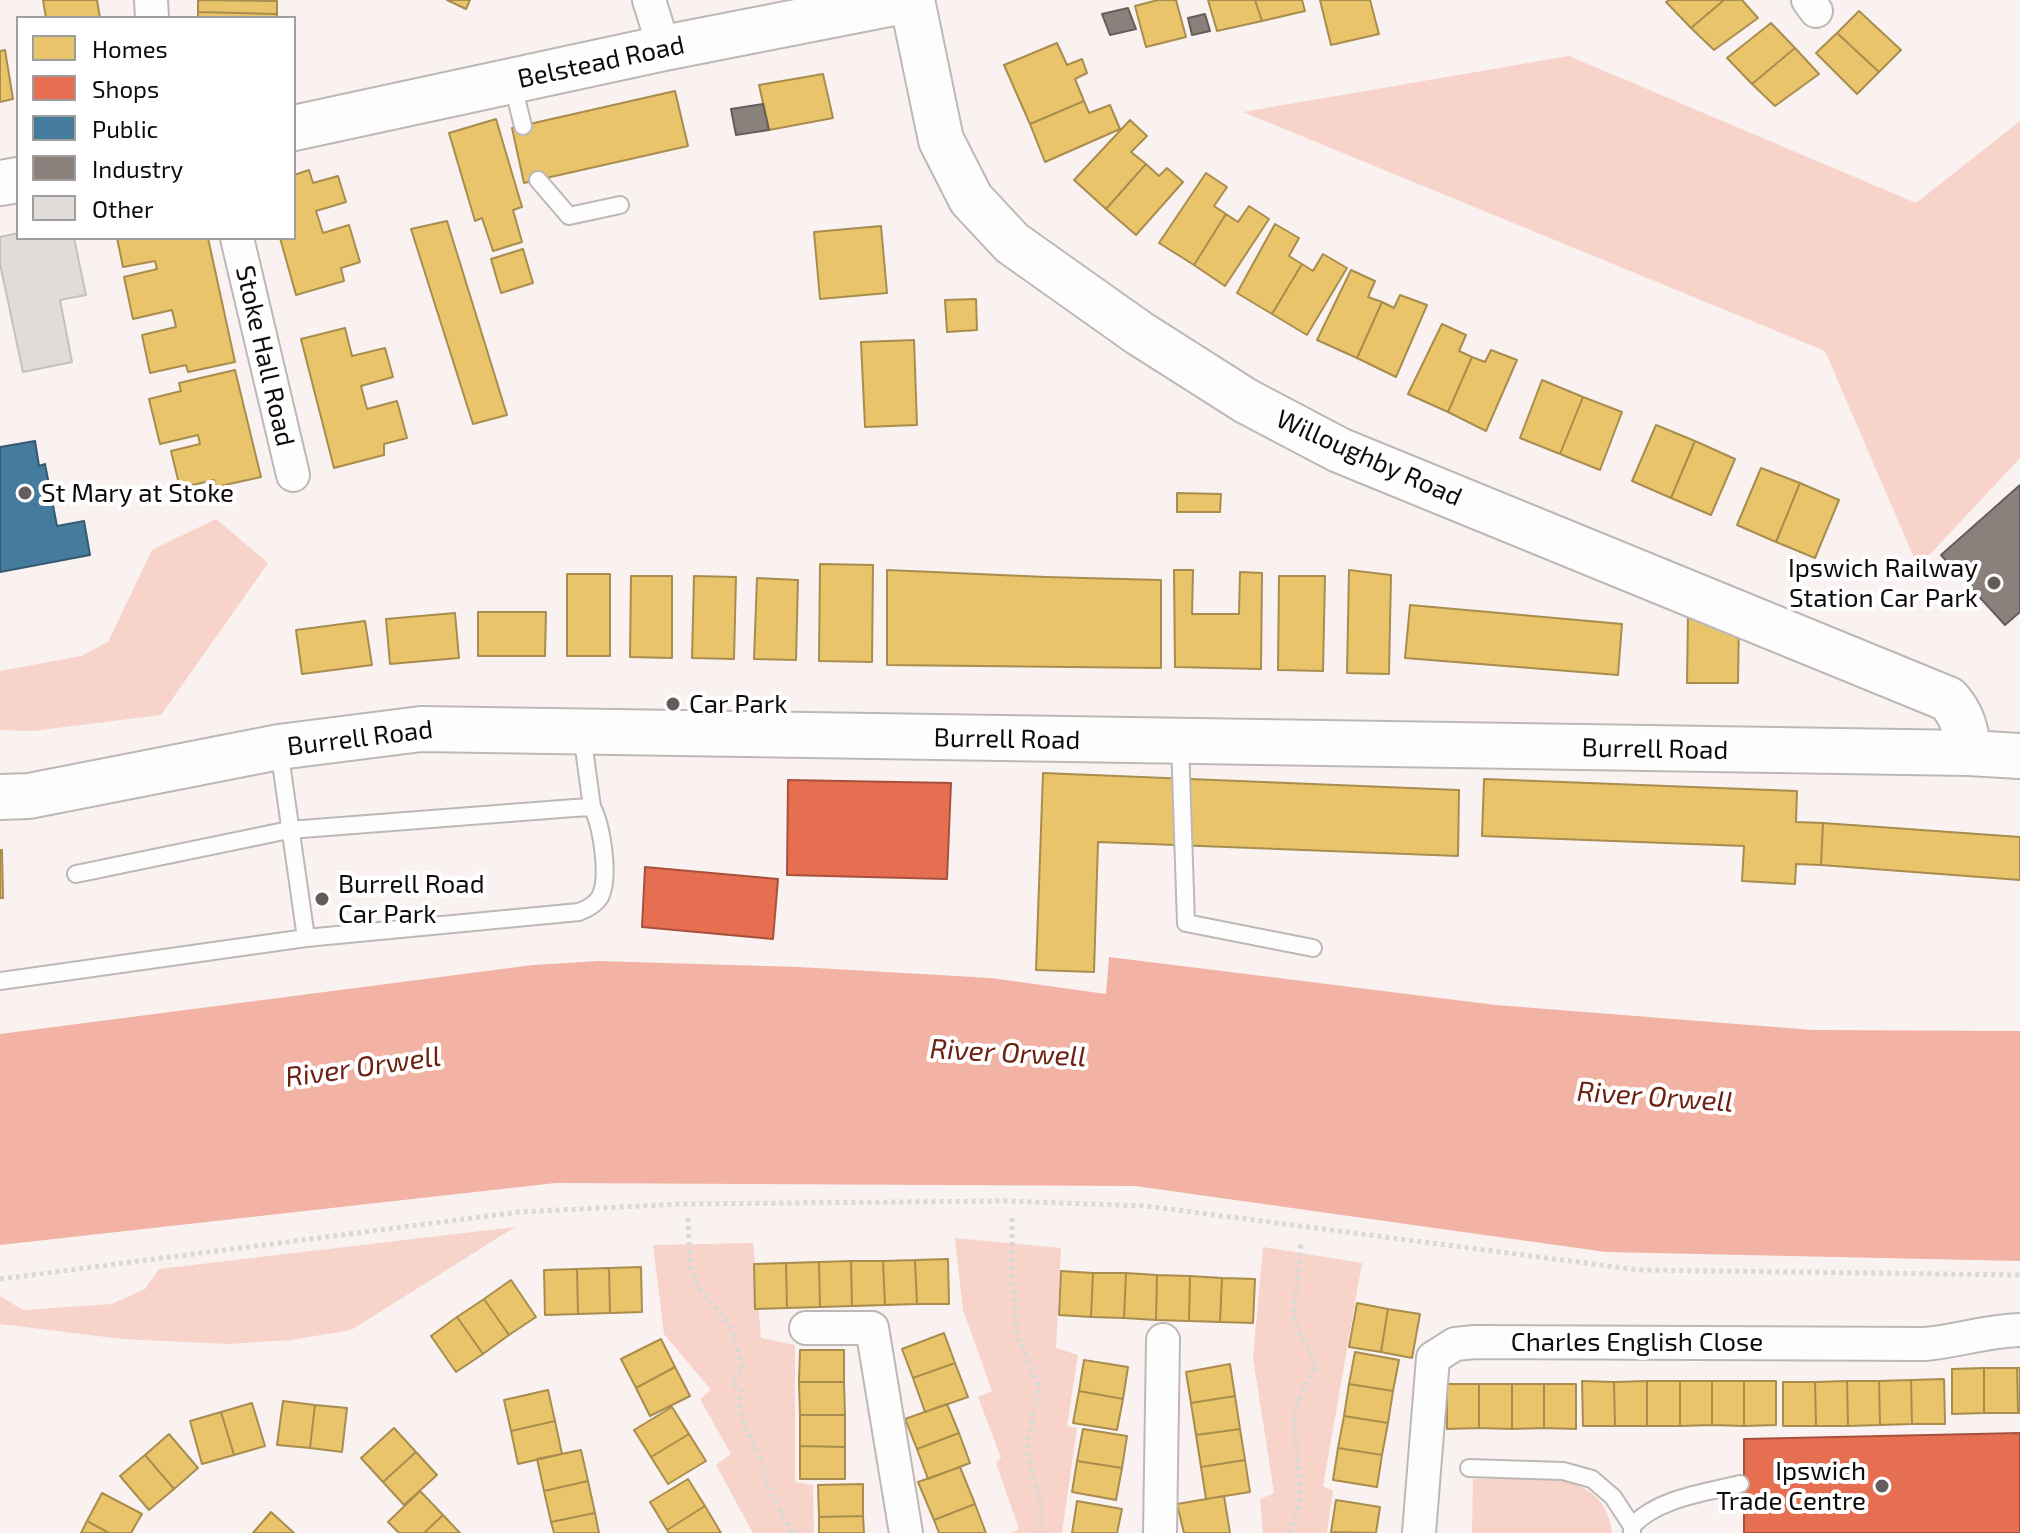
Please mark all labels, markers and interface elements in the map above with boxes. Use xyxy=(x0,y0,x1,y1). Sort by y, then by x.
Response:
legend xyxy=(16,16,296,240)
street label: Belstead Road xyxy=(515,29,687,95)
text: Homes xyxy=(92,34,168,63)
text: Shops xyxy=(92,74,159,103)
text: Public xyxy=(92,114,158,143)
text: Industry xyxy=(92,154,183,183)
text: Other xyxy=(92,194,154,223)
street label: Stoke Hall Road xyxy=(229,263,301,449)
street label: Willoughby Road xyxy=(1271,403,1467,513)
place label: St Mary at Stoke xyxy=(41,477,234,509)
marker: St Mary at Stoke xyxy=(16,484,34,502)
place label: Ipswich Railway Station Car Park xyxy=(1788,552,1978,614)
marker: Ipswich Railway Station Car Park xyxy=(1985,574,2003,592)
place label: Car Park xyxy=(689,688,787,720)
marker: Car Park xyxy=(664,695,682,713)
street label: Burrell Road xyxy=(285,714,435,762)
street label: Burrell Road xyxy=(933,722,1081,756)
street label: Burrell Road xyxy=(1581,732,1729,766)
place label: Burrell Road Car Park xyxy=(338,868,485,930)
marker: Burrell Road Car Park xyxy=(313,890,331,908)
water label: River Orwell xyxy=(929,1032,1087,1074)
water label: River Orwell xyxy=(283,1039,443,1095)
water label: River Orwell xyxy=(1576,1075,1734,1119)
street label: Charles English Close xyxy=(1511,1326,1763,1358)
place label: Ipswich Trade Centre xyxy=(1716,1455,1866,1516)
marker: Ipswich Trade Centre xyxy=(1873,1477,1891,1495)

